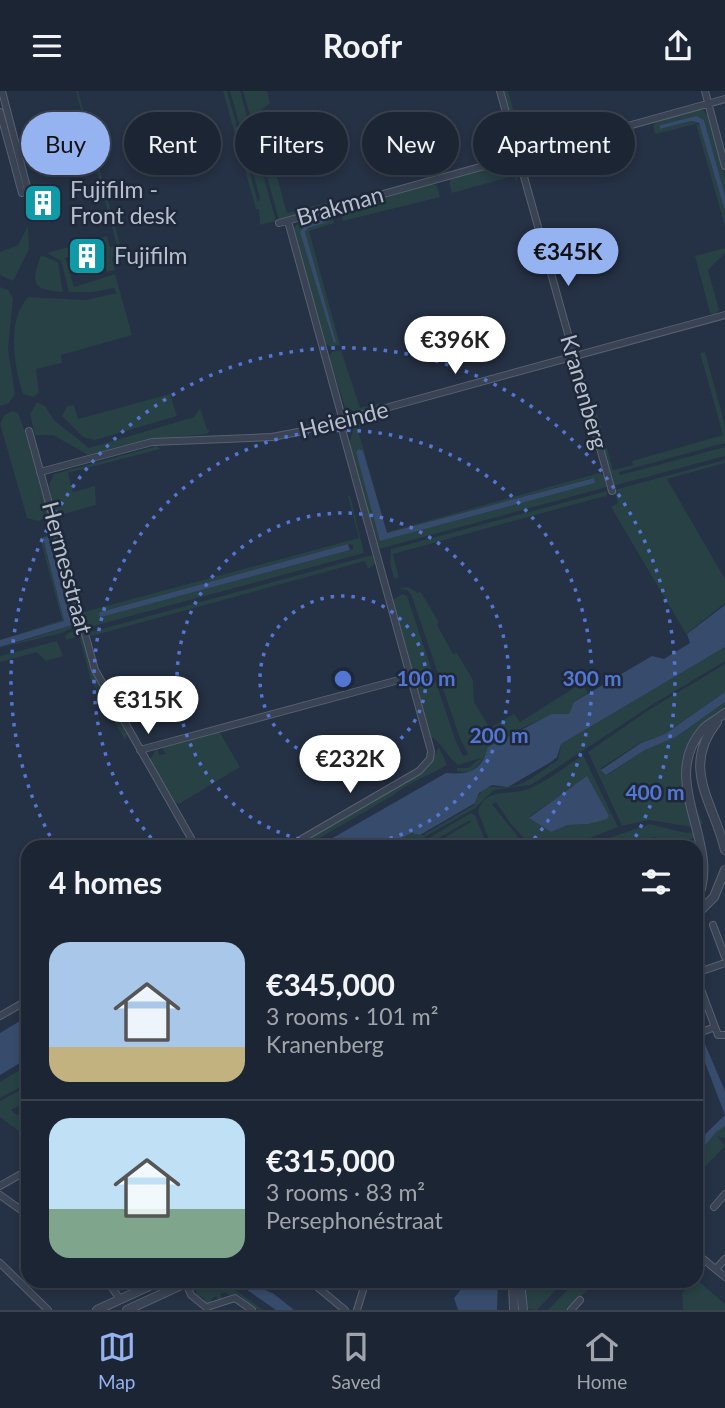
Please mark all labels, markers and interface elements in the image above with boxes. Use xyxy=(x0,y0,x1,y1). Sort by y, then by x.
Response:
text: Roofr xyxy=(323,26,402,65)
icon: menu xyxy=(28,27,66,65)
icon: share xyxy=(659,27,697,65)
chip: Buy xyxy=(21,112,110,175)
chip: Rent xyxy=(124,112,221,175)
chip: Filters xyxy=(235,112,348,175)
chip: New xyxy=(362,112,459,175)
chip: Apartment xyxy=(473,112,635,175)
place label: Fujifilm - Front desk xyxy=(70,175,177,229)
street label: Brakman xyxy=(293,179,386,231)
building icon: Fujifilm - Front desk xyxy=(22,182,64,224)
pin: €345K xyxy=(519,229,617,288)
building icon: Fujifilm xyxy=(66,235,108,277)
text: €345K xyxy=(533,237,603,265)
place label: Fujifilm xyxy=(114,241,188,269)
pin: €396K xyxy=(406,317,504,376)
text: €396K xyxy=(420,325,490,353)
street label: Kranenberg xyxy=(555,331,615,452)
street label: Heieinde xyxy=(297,395,391,444)
street label: Hermesstraat xyxy=(37,498,99,638)
text: 100 m xyxy=(396,665,456,690)
text: 300 m xyxy=(562,665,622,690)
centre of rings xyxy=(331,667,355,691)
pin: €315K xyxy=(99,677,197,736)
text: €315K xyxy=(113,685,183,713)
text: 200 m xyxy=(469,722,529,747)
pin: €232K xyxy=(301,735,399,795)
text: €232K xyxy=(315,744,385,772)
text: 400 m xyxy=(625,779,685,804)
icon: filters xyxy=(637,863,675,901)
text: 4 homes xyxy=(49,864,162,900)
text: €345,000 xyxy=(266,966,395,1002)
icon: home xyxy=(105,970,189,1054)
text: 3 rooms · 101 m² xyxy=(266,1002,438,1030)
text: Kranenberg xyxy=(266,1030,384,1058)
text: €315,000 xyxy=(266,1142,395,1178)
icon: home xyxy=(105,1146,189,1230)
text: 3 rooms · 83 m² xyxy=(266,1178,425,1206)
text: Persephonéstraat xyxy=(266,1206,443,1234)
tab: Map xyxy=(98,1328,136,1393)
tab: Saved xyxy=(331,1328,381,1393)
tab: Home xyxy=(577,1328,627,1393)

